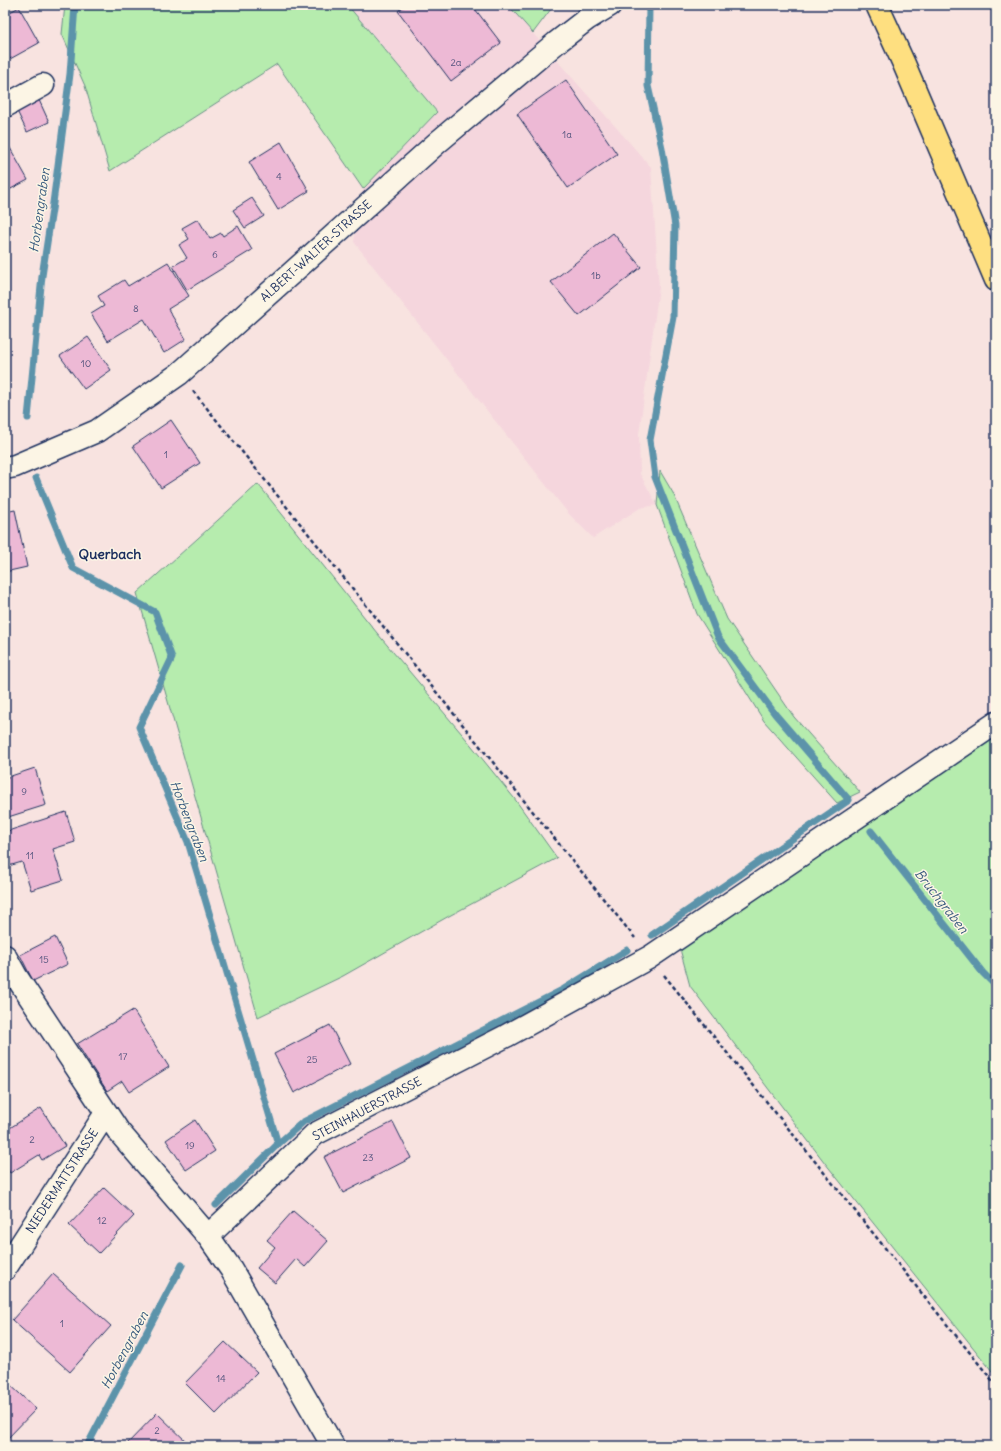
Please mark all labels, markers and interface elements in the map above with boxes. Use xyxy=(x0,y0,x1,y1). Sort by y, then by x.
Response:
house number: 2a xyxy=(450,56,462,69)
house number: 1a xyxy=(562,128,572,141)
water label: Horbengraben xyxy=(25,166,54,253)
house number: 4 xyxy=(276,170,282,183)
street label: ALBERT-WALTER-STRASSE xyxy=(257,197,375,305)
house number: 6 xyxy=(212,248,218,261)
house number: 1b xyxy=(591,269,601,282)
house number: 8 xyxy=(133,302,139,315)
house number: 10 xyxy=(81,357,91,370)
house number: 1 xyxy=(164,448,168,461)
district label: Querbach xyxy=(79,545,141,563)
water label: Horbengraben xyxy=(166,778,213,864)
house number: 9 xyxy=(21,785,27,798)
house number: 11 xyxy=(26,849,34,862)
water label: Bruchgraben xyxy=(911,866,972,937)
house number: 15 xyxy=(39,953,49,966)
house number: 17 xyxy=(119,1050,128,1063)
house number: 25 xyxy=(306,1053,318,1066)
street label: STEINHAUERSTRASSE xyxy=(310,1073,424,1144)
street label: NIEDERMATTSTRASSE xyxy=(22,1126,101,1236)
house number: 2 xyxy=(29,1133,35,1146)
house number: 19 xyxy=(185,1139,195,1152)
house number: 23 xyxy=(362,1151,374,1164)
house number: 12 xyxy=(97,1214,107,1227)
water label: Horbengraben xyxy=(97,1308,152,1392)
house number: 1 xyxy=(60,1317,64,1330)
house number: 14 xyxy=(216,1372,226,1385)
house number: 2 xyxy=(154,1424,160,1437)

